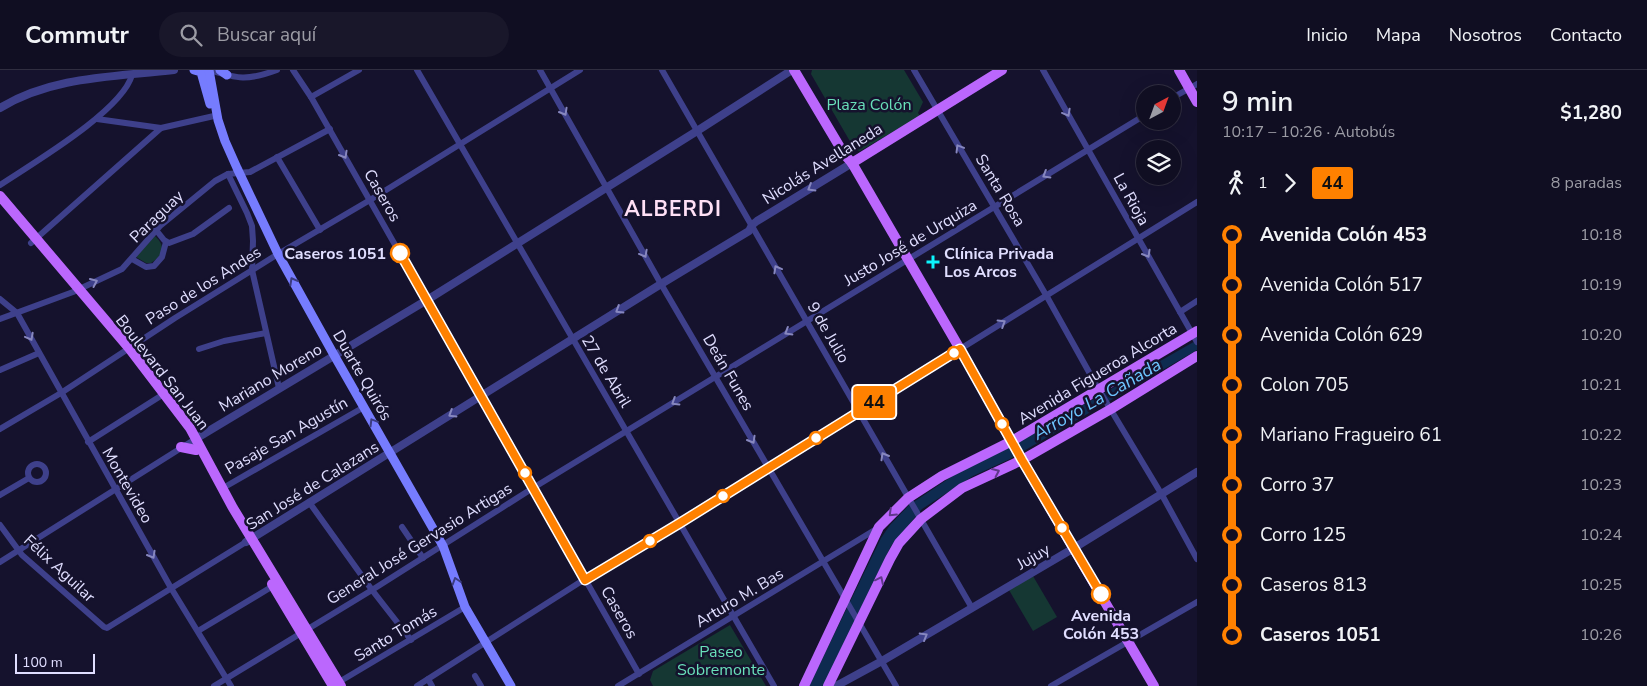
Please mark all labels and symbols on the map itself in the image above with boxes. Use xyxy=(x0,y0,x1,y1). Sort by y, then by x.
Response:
north arrow xyxy=(1136,85,1181,130)
park label: Plaza Colón xyxy=(826,94,912,116)
one-way arrow xyxy=(558,107,568,116)
one-way arrow xyxy=(1061,107,1071,116)
street label: Nicolás Avellaneda xyxy=(758,118,887,210)
one-way arrow xyxy=(956,144,966,153)
one-way arrow xyxy=(338,149,348,158)
street label: Santa Rosa xyxy=(970,150,1030,231)
street label: Caseros xyxy=(358,165,406,226)
one-way arrow xyxy=(1043,169,1052,179)
street label: La Rioja xyxy=(1108,169,1155,230)
one-way arrow xyxy=(807,182,816,192)
street label: Paraguay xyxy=(125,185,189,248)
street label: Justo José de Urquiza xyxy=(839,194,981,292)
district label: ALBERDI xyxy=(624,195,722,223)
street label: Paso de los Andes xyxy=(142,241,266,330)
place label: Caseros 1051 xyxy=(284,243,386,265)
marker: Caseros 1051 xyxy=(390,243,410,263)
place label: Clínica Privada Los Arcos xyxy=(944,243,1054,283)
one-way arrow xyxy=(638,248,648,257)
one-way arrow xyxy=(1140,249,1150,258)
marker: Clínica Privada Los Arcos xyxy=(926,255,940,269)
one-way arrow xyxy=(774,265,784,274)
one-way arrow xyxy=(289,277,299,286)
one-way arrow xyxy=(89,278,98,289)
street label: 9 de Julio xyxy=(802,298,855,367)
one-way arrow xyxy=(616,303,625,313)
street label: Boulevard San Juan xyxy=(110,310,214,435)
street label: Avenida Figueroa Alcorta xyxy=(1014,318,1181,430)
one-way arrow xyxy=(996,320,1005,329)
street label: Duarte Quirós xyxy=(327,326,397,425)
one-way arrow xyxy=(784,326,793,336)
street label: Deán Funes xyxy=(697,330,759,415)
street label: 27 de Abril xyxy=(576,331,636,412)
one-way arrow xyxy=(24,332,34,341)
street label: Mariano Moreno xyxy=(215,338,326,417)
unlabelled marker xyxy=(947,346,961,360)
water label: Arroyo La Cañada xyxy=(1028,352,1166,446)
line badge: 44 xyxy=(852,386,896,418)
street label: Pasaje San Agustín xyxy=(221,392,352,480)
one-way arrow xyxy=(671,396,680,405)
one-way arrow xyxy=(448,407,457,417)
unlabelled marker xyxy=(995,417,1009,431)
one-way arrow xyxy=(369,419,379,428)
unlabelled marker xyxy=(809,431,823,445)
one-way arrow xyxy=(746,434,756,443)
street label: San José de Calazans xyxy=(242,436,383,536)
street label: Montevideo xyxy=(97,443,158,528)
one-way arrow xyxy=(880,452,890,461)
unlabelled marker xyxy=(518,466,532,480)
one-way arrow xyxy=(991,468,1000,479)
street label: General José Gervasio Artigas xyxy=(322,478,517,610)
unlabelled marker xyxy=(716,489,730,503)
one-way arrow xyxy=(889,507,898,516)
unlabelled marker xyxy=(1055,521,1069,535)
street label: Félix Aguilar xyxy=(19,530,100,608)
unlabelled marker xyxy=(643,534,657,548)
street label: Jujuy xyxy=(1012,538,1055,576)
one-way arrow xyxy=(146,550,156,559)
street label: Arturo M. Bas xyxy=(691,563,788,633)
one-way arrow xyxy=(874,576,884,585)
one-way arrow xyxy=(451,578,461,586)
street label: Caseros xyxy=(595,582,643,643)
marker: Avenida Colón 453 xyxy=(1091,584,1111,604)
street label: Santo Tomás xyxy=(350,600,441,667)
place label: Avenida Colón 453 xyxy=(1063,605,1139,645)
one-way arrow xyxy=(918,632,927,642)
park label: Paseo Sobremonte xyxy=(677,641,765,681)
scale bar xyxy=(15,651,95,674)

